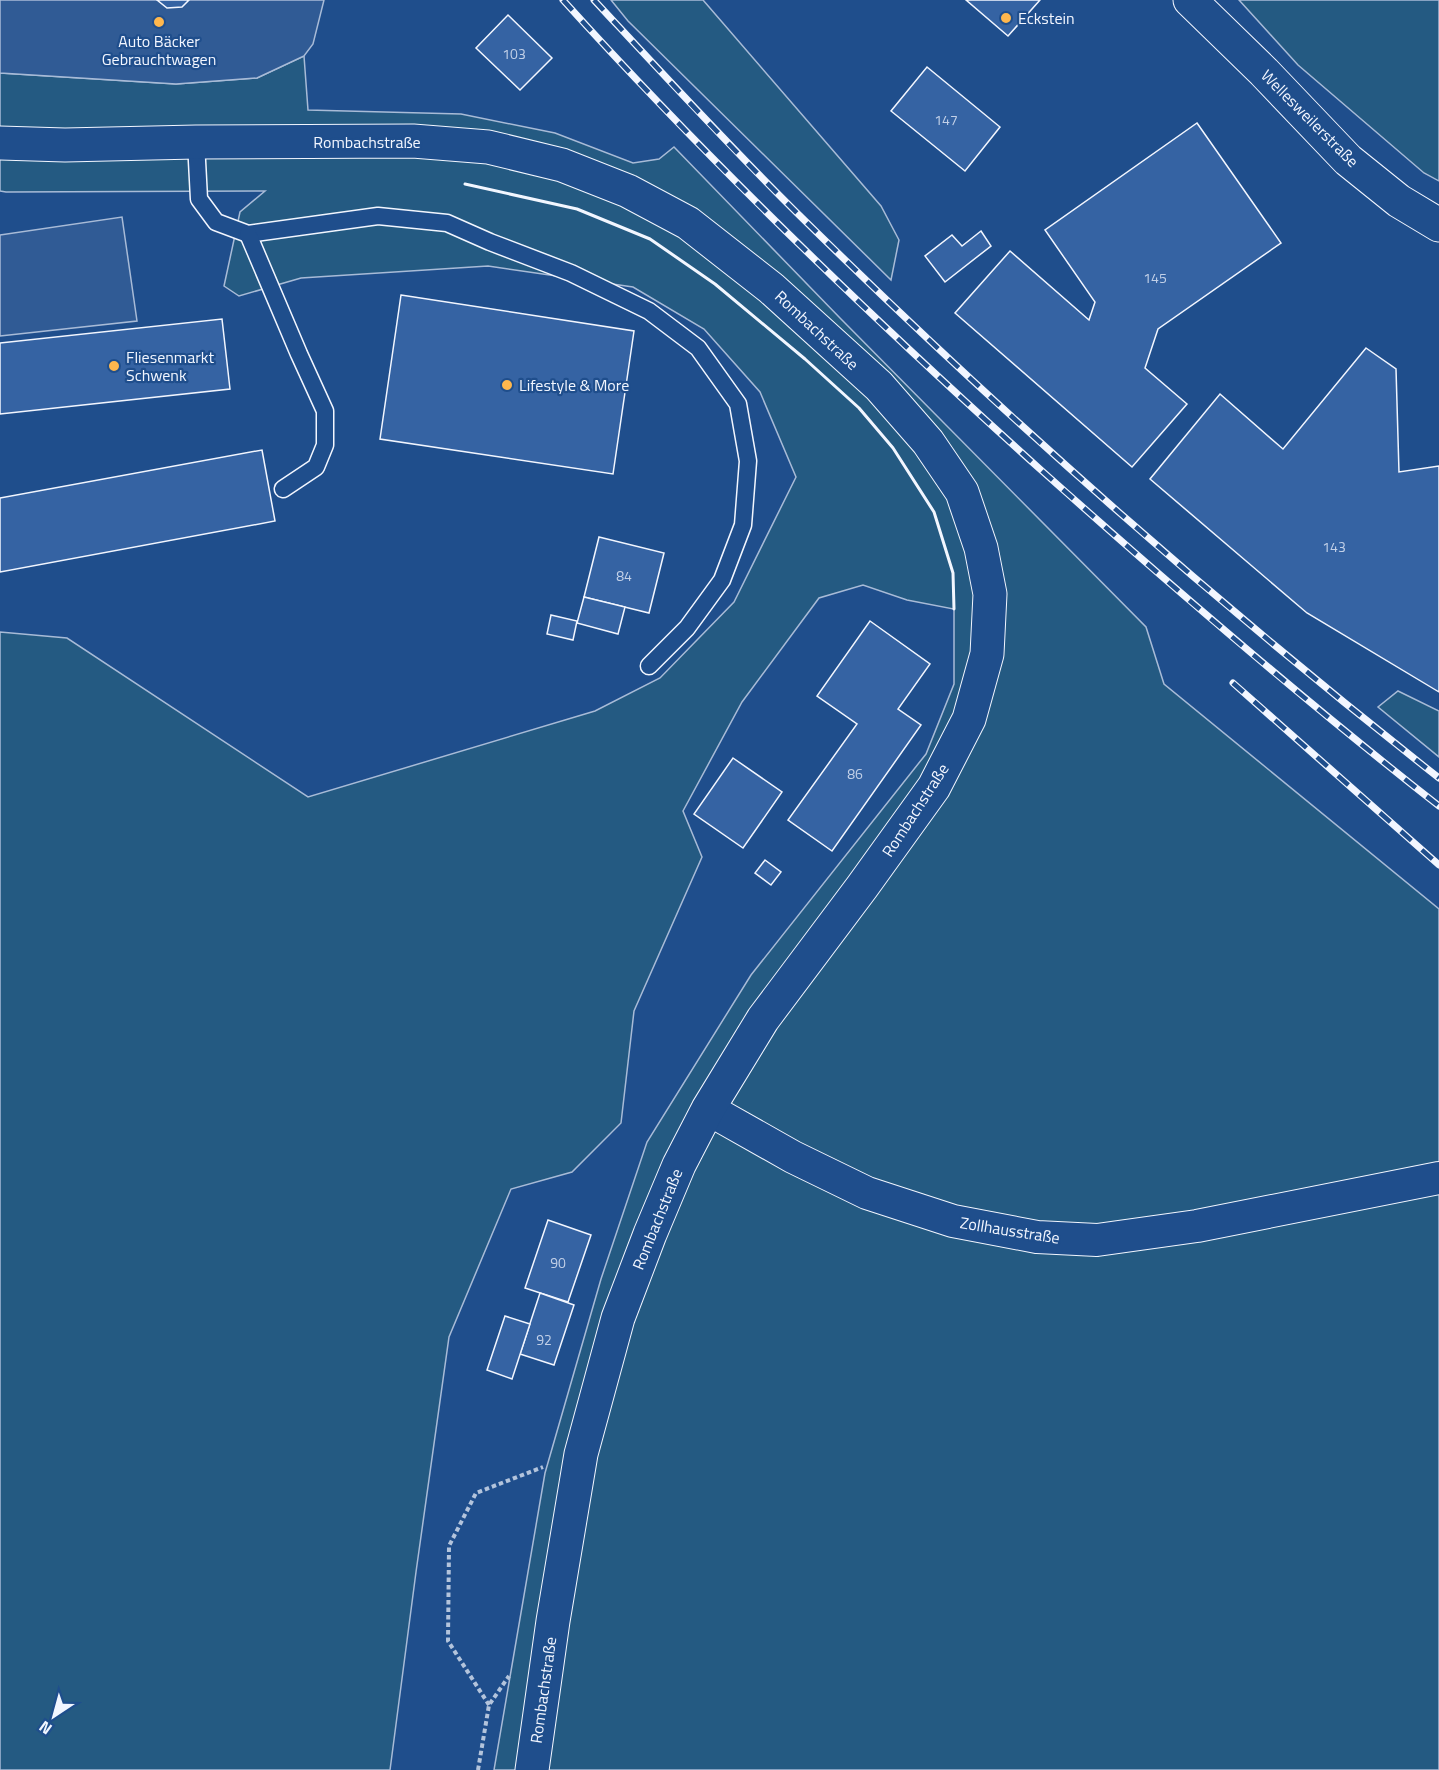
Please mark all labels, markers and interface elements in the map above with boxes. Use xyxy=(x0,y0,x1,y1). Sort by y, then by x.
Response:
place label: Eckstein xyxy=(1018,6,1075,30)
marker: Eckstein xyxy=(999,11,1013,25)
marker: Auto Bäcker Gebrauchtwagen xyxy=(152,15,166,29)
place label: Auto Bäcker Gebrauchtwagen xyxy=(102,29,216,71)
house number: 103 xyxy=(502,43,526,64)
street label: Wellesweilerstraße xyxy=(1256,64,1364,172)
house number: 147 xyxy=(934,109,958,130)
street label: Rombachstraße xyxy=(313,130,421,154)
house number: 145 xyxy=(1143,267,1167,288)
street label: Rombachstraße xyxy=(770,285,864,375)
place label: Fliesenmarkt Schwenk xyxy=(126,345,214,387)
marker: Fliesenmarkt Schwenk xyxy=(107,359,121,373)
place label: Lifestyle & More xyxy=(519,373,629,397)
marker: Lifestyle & More xyxy=(500,378,514,392)
house number: 143 xyxy=(1322,536,1346,557)
house number: 84 xyxy=(616,565,632,586)
street label: Rombachstraße xyxy=(876,758,954,862)
house number: 86 xyxy=(847,763,863,784)
street label: Rombachstraße xyxy=(626,1165,688,1273)
street label: Zollhausstraße xyxy=(958,1210,1062,1250)
house number: 90 xyxy=(550,1252,566,1273)
house number: 92 xyxy=(536,1329,552,1350)
street label: Rombachstraße xyxy=(524,1635,562,1745)
north arrow xyxy=(24,1686,84,1746)
text: N xyxy=(34,1715,57,1741)

